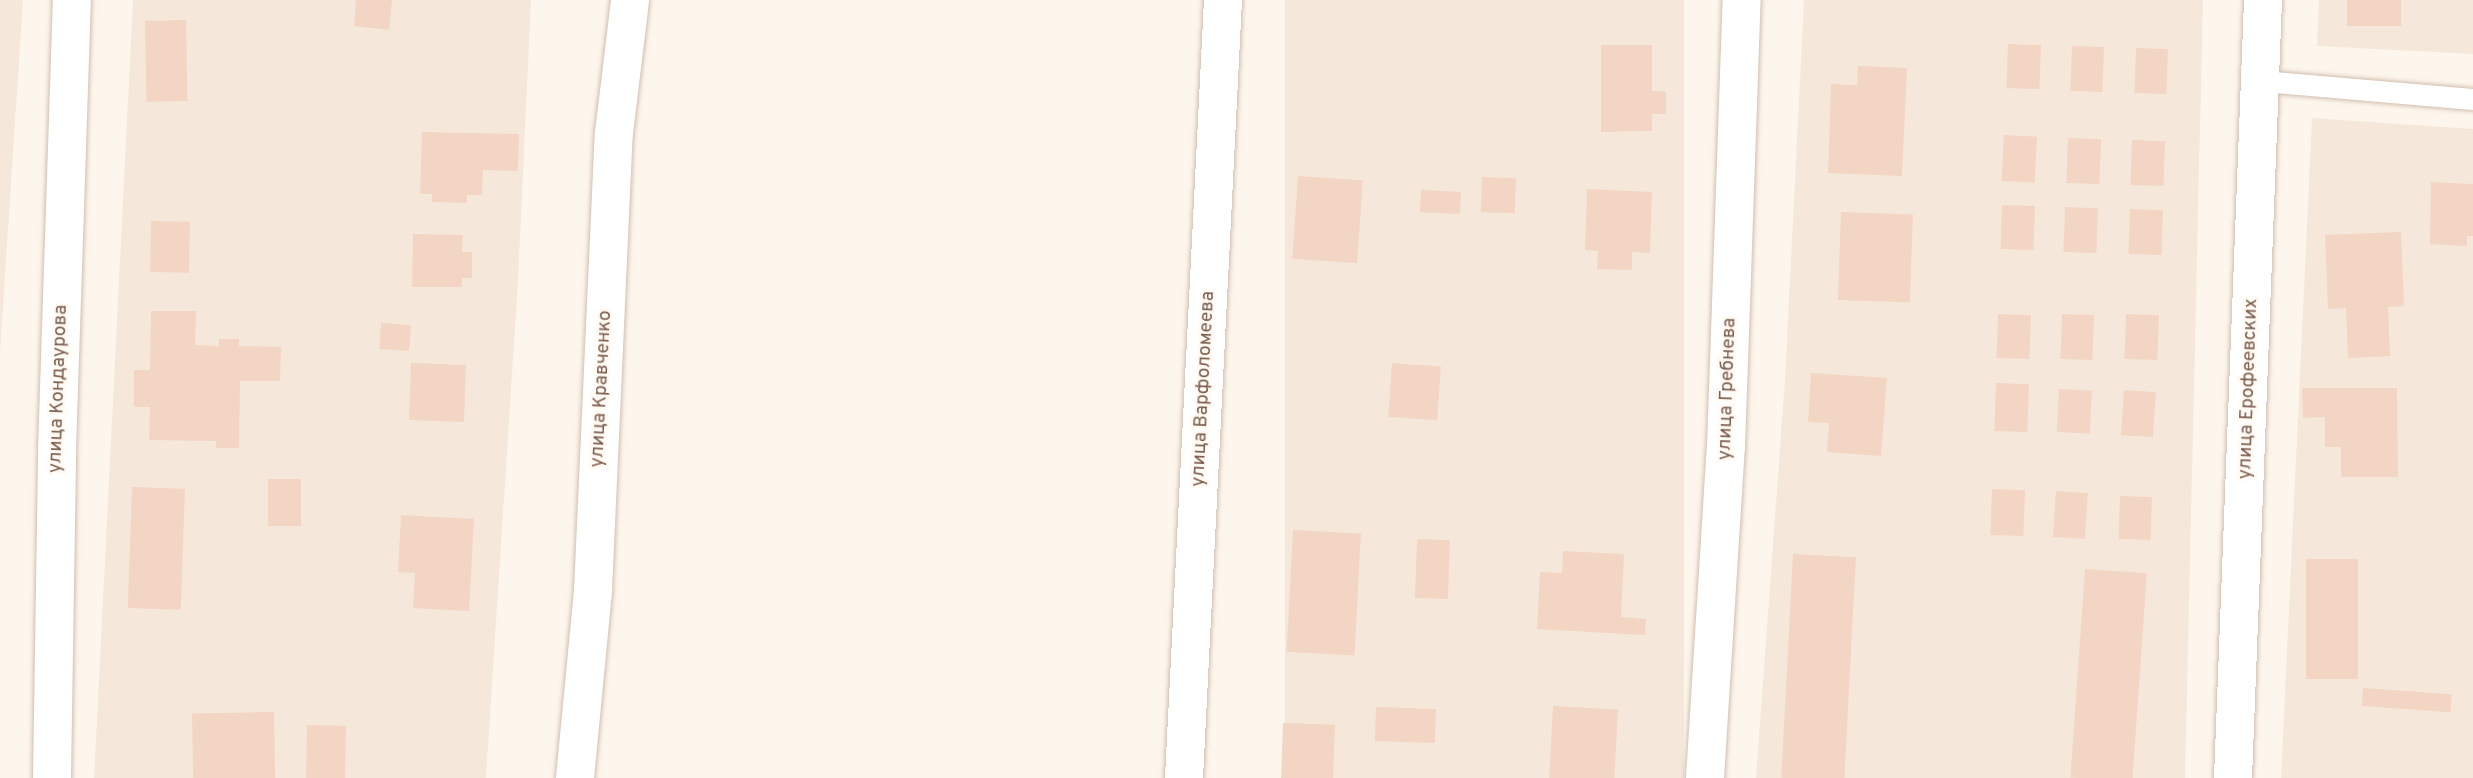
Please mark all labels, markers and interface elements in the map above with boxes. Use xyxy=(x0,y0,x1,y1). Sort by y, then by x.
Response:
street label: улица Варфоломеева xyxy=(1187,291,1221,487)
street label: улица Ерофеевских xyxy=(2234,298,2264,480)
street label: улица Кондаурова xyxy=(45,304,73,474)
street label: улица Кравченко xyxy=(586,310,618,468)
street label: улица Гребнева xyxy=(1714,317,1742,461)

